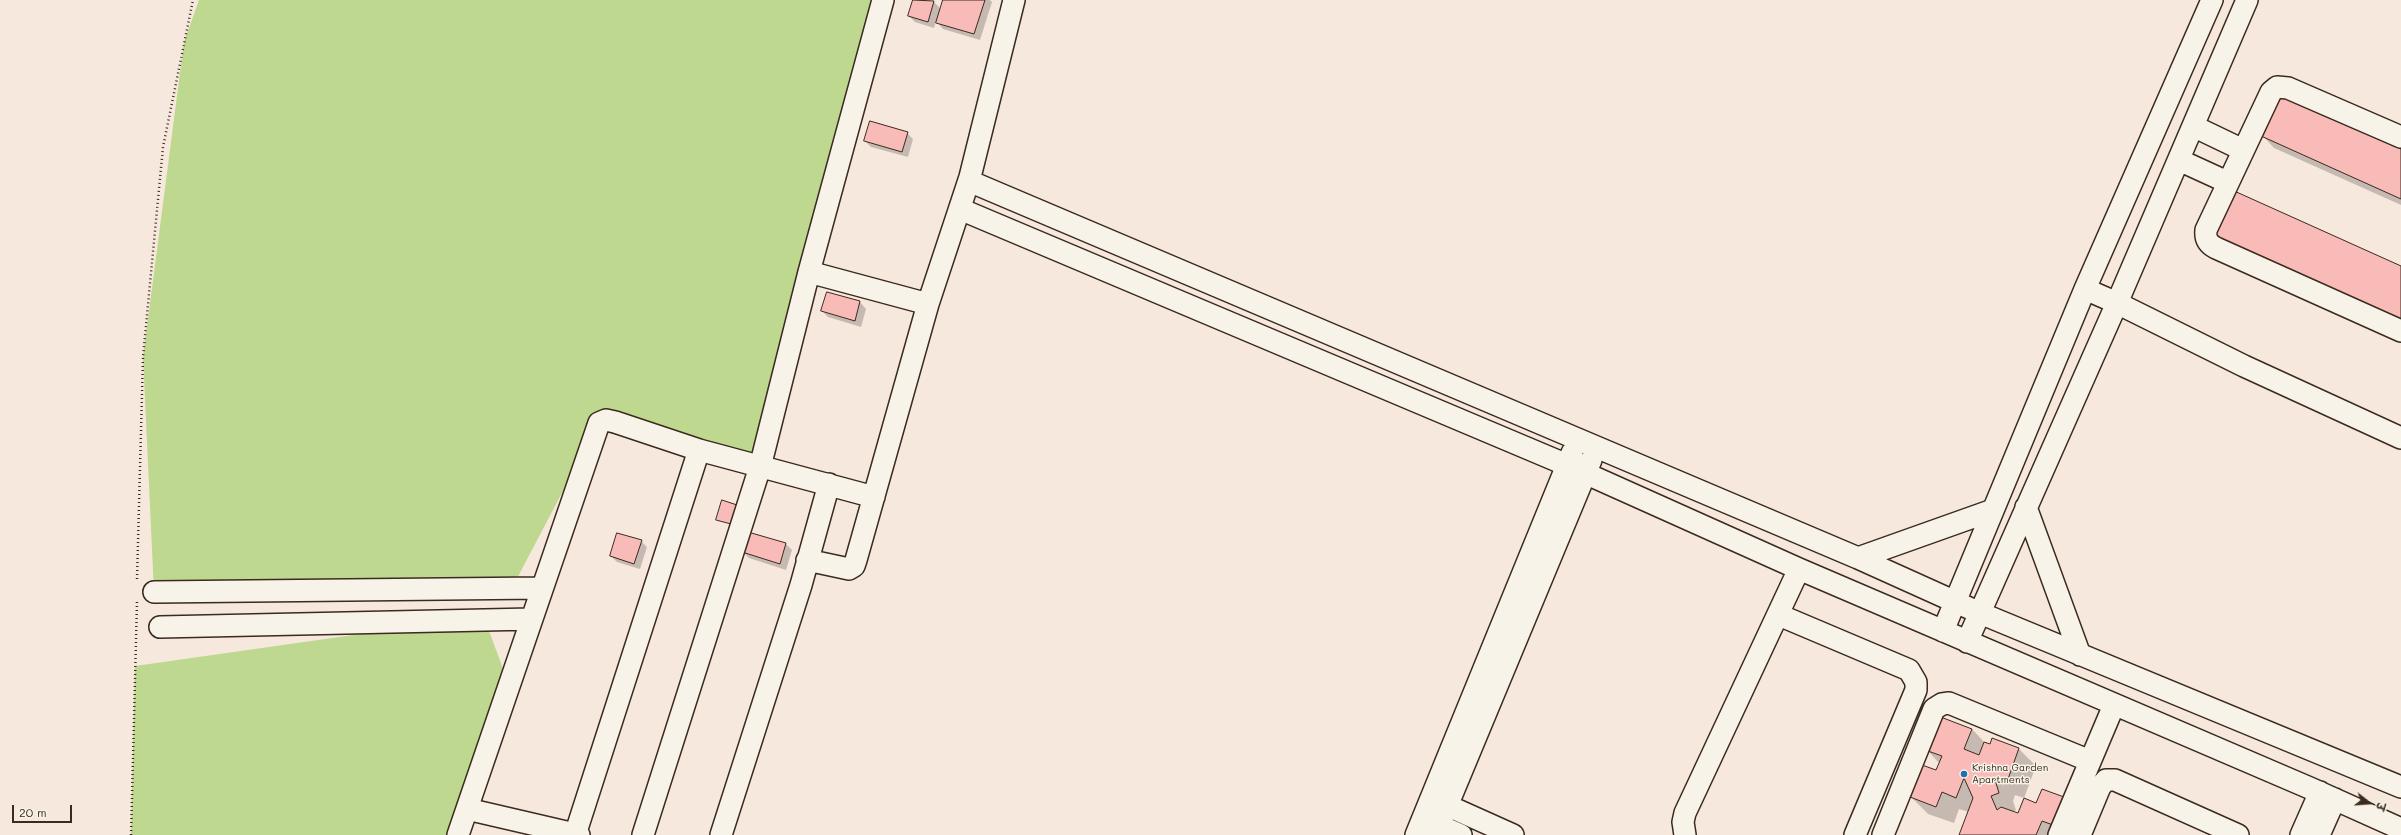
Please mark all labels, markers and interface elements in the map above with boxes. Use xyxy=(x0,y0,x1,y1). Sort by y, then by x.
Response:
place label: Krishna Garden Apartments xyxy=(1972,762,2048,786)
marker: Krishna Garden Apartments xyxy=(1959,769,1969,779)
north arrow xyxy=(2349,783,2389,823)
scale bar xyxy=(14,797,74,823)
text: उ xyxy=(2373,801,2389,812)
text: 20 m xyxy=(19,804,47,820)

